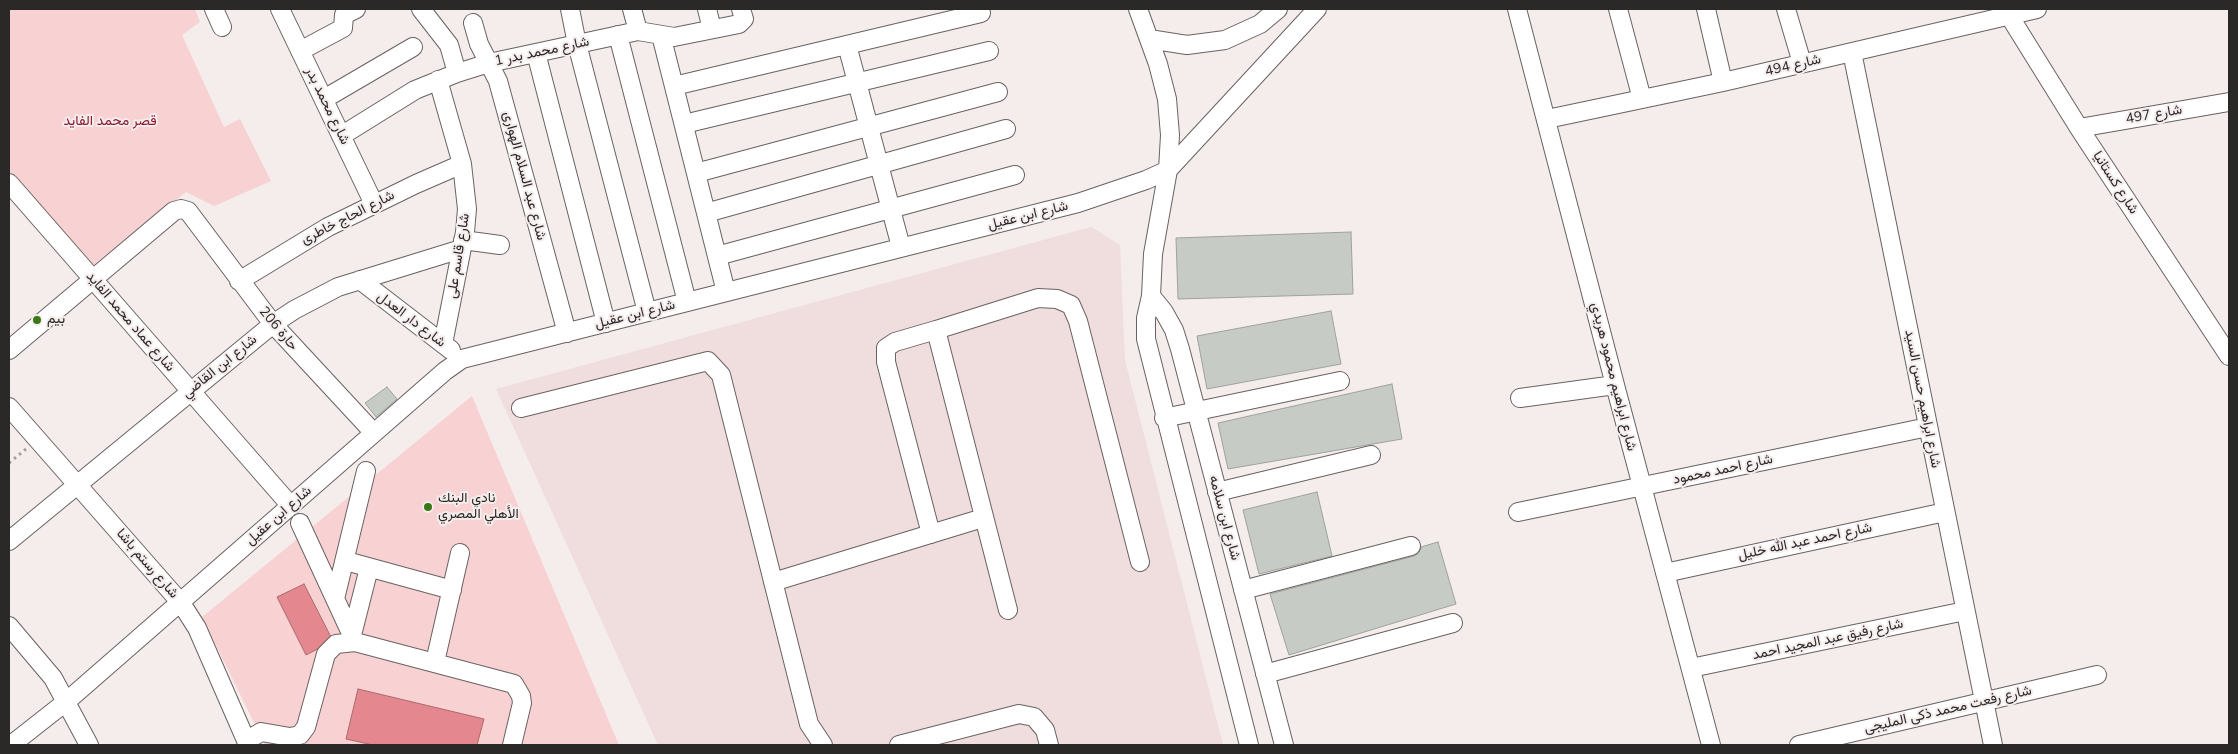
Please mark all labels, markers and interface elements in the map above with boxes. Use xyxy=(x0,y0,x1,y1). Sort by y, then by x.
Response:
street label: شارع محمد بدر 1 xyxy=(493,34,591,70)
street label: شارع 494 xyxy=(1763,51,1823,81)
street label: شارع محمد بدر xyxy=(301,64,353,148)
street label: شارع 497 xyxy=(2124,102,2184,128)
street label: شارع عبد السلام الهوارى xyxy=(499,110,549,242)
park label: قصر محمد الفايد xyxy=(63,114,157,130)
street label: شارع كستانيا xyxy=(2088,148,2142,218)
street label: شارع الحاج خاطرى xyxy=(298,187,398,249)
street label: شارع ابن عقيل xyxy=(986,198,1070,234)
street label: شارع قاسم على xyxy=(444,212,474,300)
street label: شارع عماد محمد الفايد xyxy=(82,269,178,375)
street label: شارع دار العدل xyxy=(373,289,449,351)
street label: شارع ابن عقيل xyxy=(593,297,677,333)
street label: شارع ابراهيم محمود هريدي xyxy=(1586,301,1640,453)
street label: حارة 206 xyxy=(255,304,301,354)
place label: بيم xyxy=(47,312,65,328)
marker: بيم xyxy=(31,314,43,326)
street label: شارع ابراهيم حسن السيد xyxy=(1900,328,1944,470)
street label: شارع ابن القاضي xyxy=(179,332,261,402)
street label: شارع احمد محمود xyxy=(1672,451,1774,489)
street label: شارع ابن سلامه xyxy=(1205,474,1243,562)
street label: شارع ابن عقيل xyxy=(243,483,315,549)
place label: نادي البنك الأهلي المصري xyxy=(438,491,519,524)
marker: نادي البنك الأهلي المصري xyxy=(422,501,434,513)
street label: شارع احمد عبد الله خليل xyxy=(1736,520,1874,564)
street label: شارع رستم باشا xyxy=(112,526,182,602)
street label: شارع رفيق عبد المجيد احمد xyxy=(1751,616,1905,664)
street label: شارع رفعت محمد ذكى المليجى xyxy=(1863,683,2033,737)

